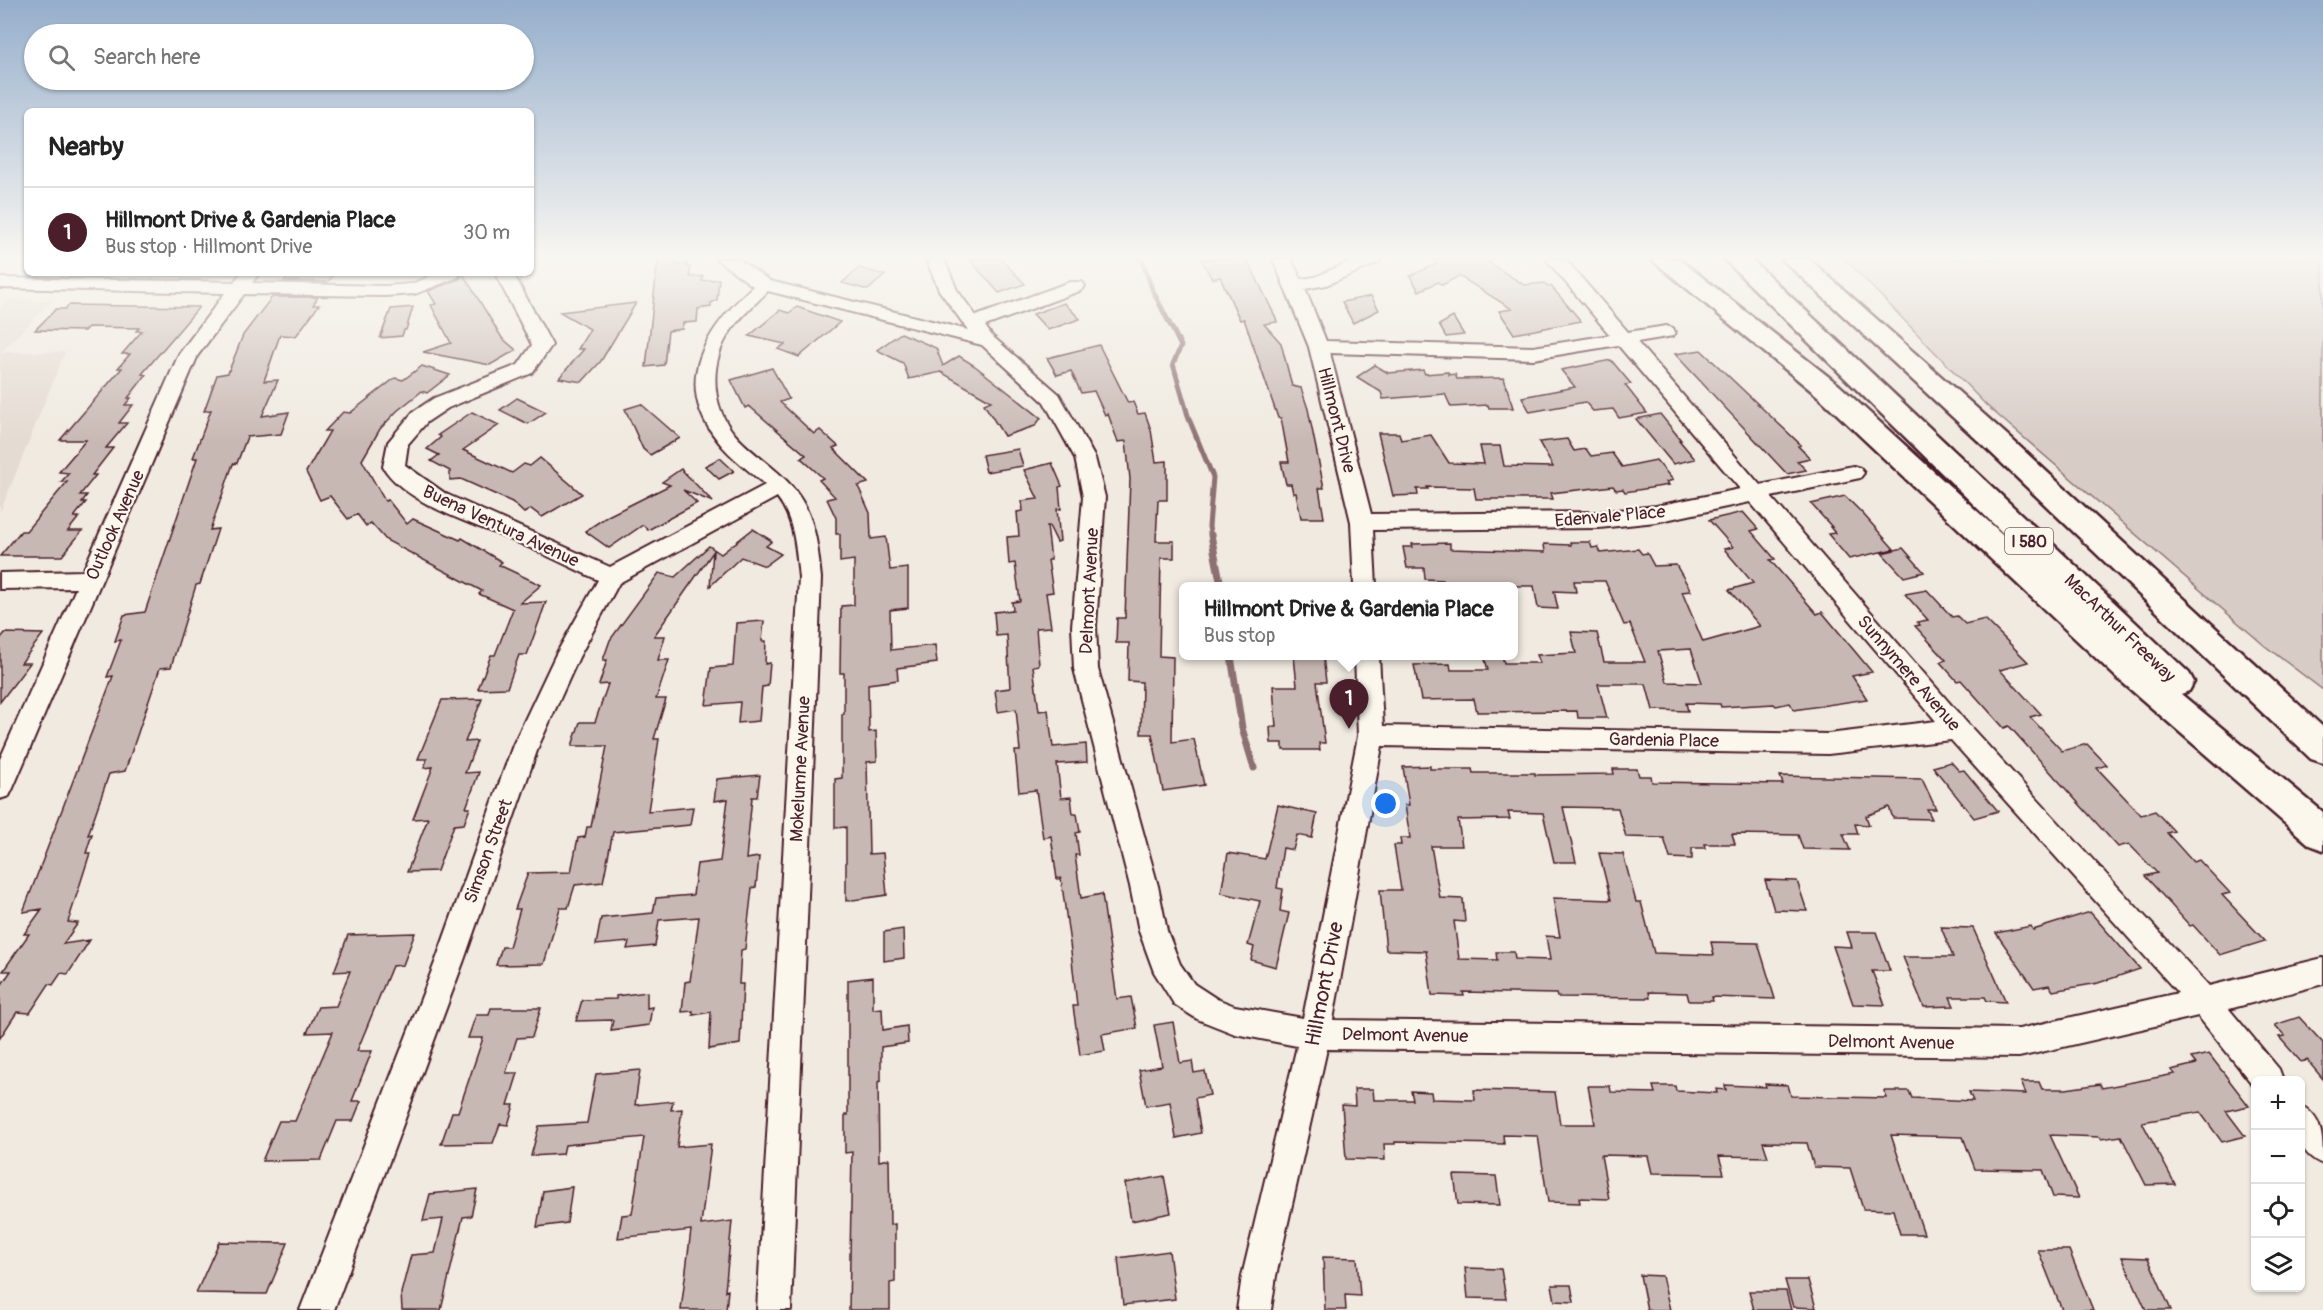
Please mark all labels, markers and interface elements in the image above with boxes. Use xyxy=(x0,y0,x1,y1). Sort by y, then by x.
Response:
search box xyxy=(24,24,534,90)
icon: search xyxy=(45,41,78,74)
text: Search here xyxy=(93,43,200,71)
text: Nearby xyxy=(48,131,124,163)
text: Hillmont Drive & Gardenia Place xyxy=(105,206,395,234)
text: 1 xyxy=(64,220,71,245)
text: 30 m xyxy=(463,220,510,245)
text: Bus stop · Hillmont Drive xyxy=(105,234,312,259)
street label: Hillmont Drive xyxy=(1312,365,1361,476)
street label: Outlook Avenue xyxy=(81,466,150,584)
street label: Buena Ventura Avenue xyxy=(419,480,583,573)
street label: Edenvale Place xyxy=(1554,500,1667,533)
street label: Delmont Avenue xyxy=(1075,527,1104,655)
road number: I 580 xyxy=(2005,528,2053,554)
street label: MacArthur Freeway xyxy=(2059,569,2181,688)
popup xyxy=(1179,582,1518,660)
text: Hillmont Drive & Gardenia Place xyxy=(1203,595,1494,623)
street label: Sunnymere Avenue xyxy=(1852,611,1965,736)
text: Bus stop xyxy=(1203,623,1275,648)
pin: 1 xyxy=(1330,680,1368,729)
street label: Mokelumne Avenue xyxy=(785,695,816,843)
street label: Gardenia Place xyxy=(1609,728,1719,753)
your location xyxy=(1371,789,1400,818)
street label: Simson Street xyxy=(459,795,518,907)
street label: Hillmont Drive xyxy=(1299,919,1350,1049)
street label: Delmont Avenue xyxy=(1342,1023,1469,1048)
street label: Delmont Avenue xyxy=(1828,1030,1955,1055)
map controls xyxy=(2251,1076,2305,1292)
button: + xyxy=(2251,1076,2305,1130)
button: − xyxy=(2251,1130,2305,1184)
button: locate xyxy=(2251,1184,2305,1238)
button: layers xyxy=(2251,1238,2305,1292)

